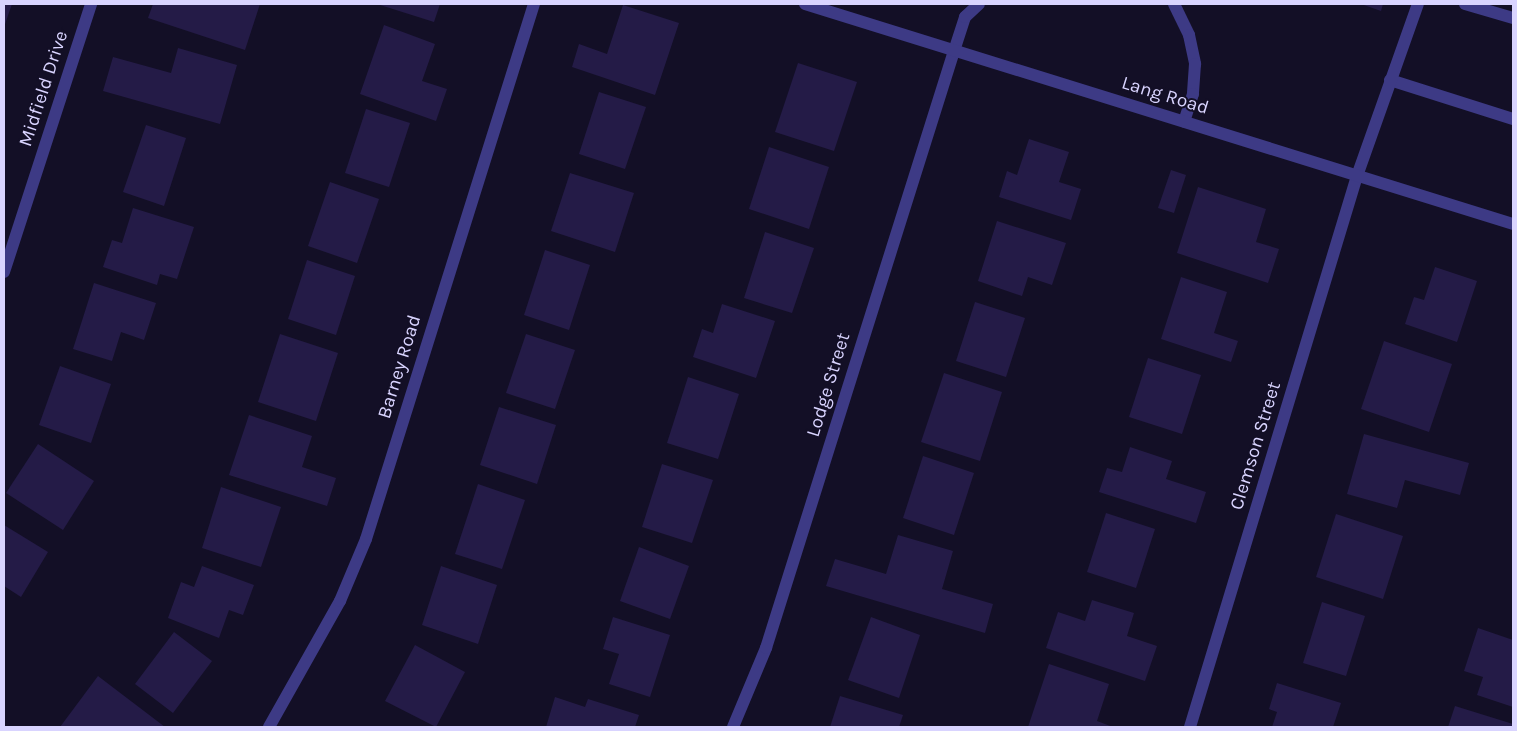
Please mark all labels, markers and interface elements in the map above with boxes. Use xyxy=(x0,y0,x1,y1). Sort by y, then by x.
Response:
street label: Midfield Drive xyxy=(15,28,73,150)
street label: Lang Road xyxy=(1119,72,1211,120)
street label: Barney Road xyxy=(373,312,427,422)
street label: Lodge Street xyxy=(802,330,856,440)
street label: Clemson Street xyxy=(1226,379,1286,513)

